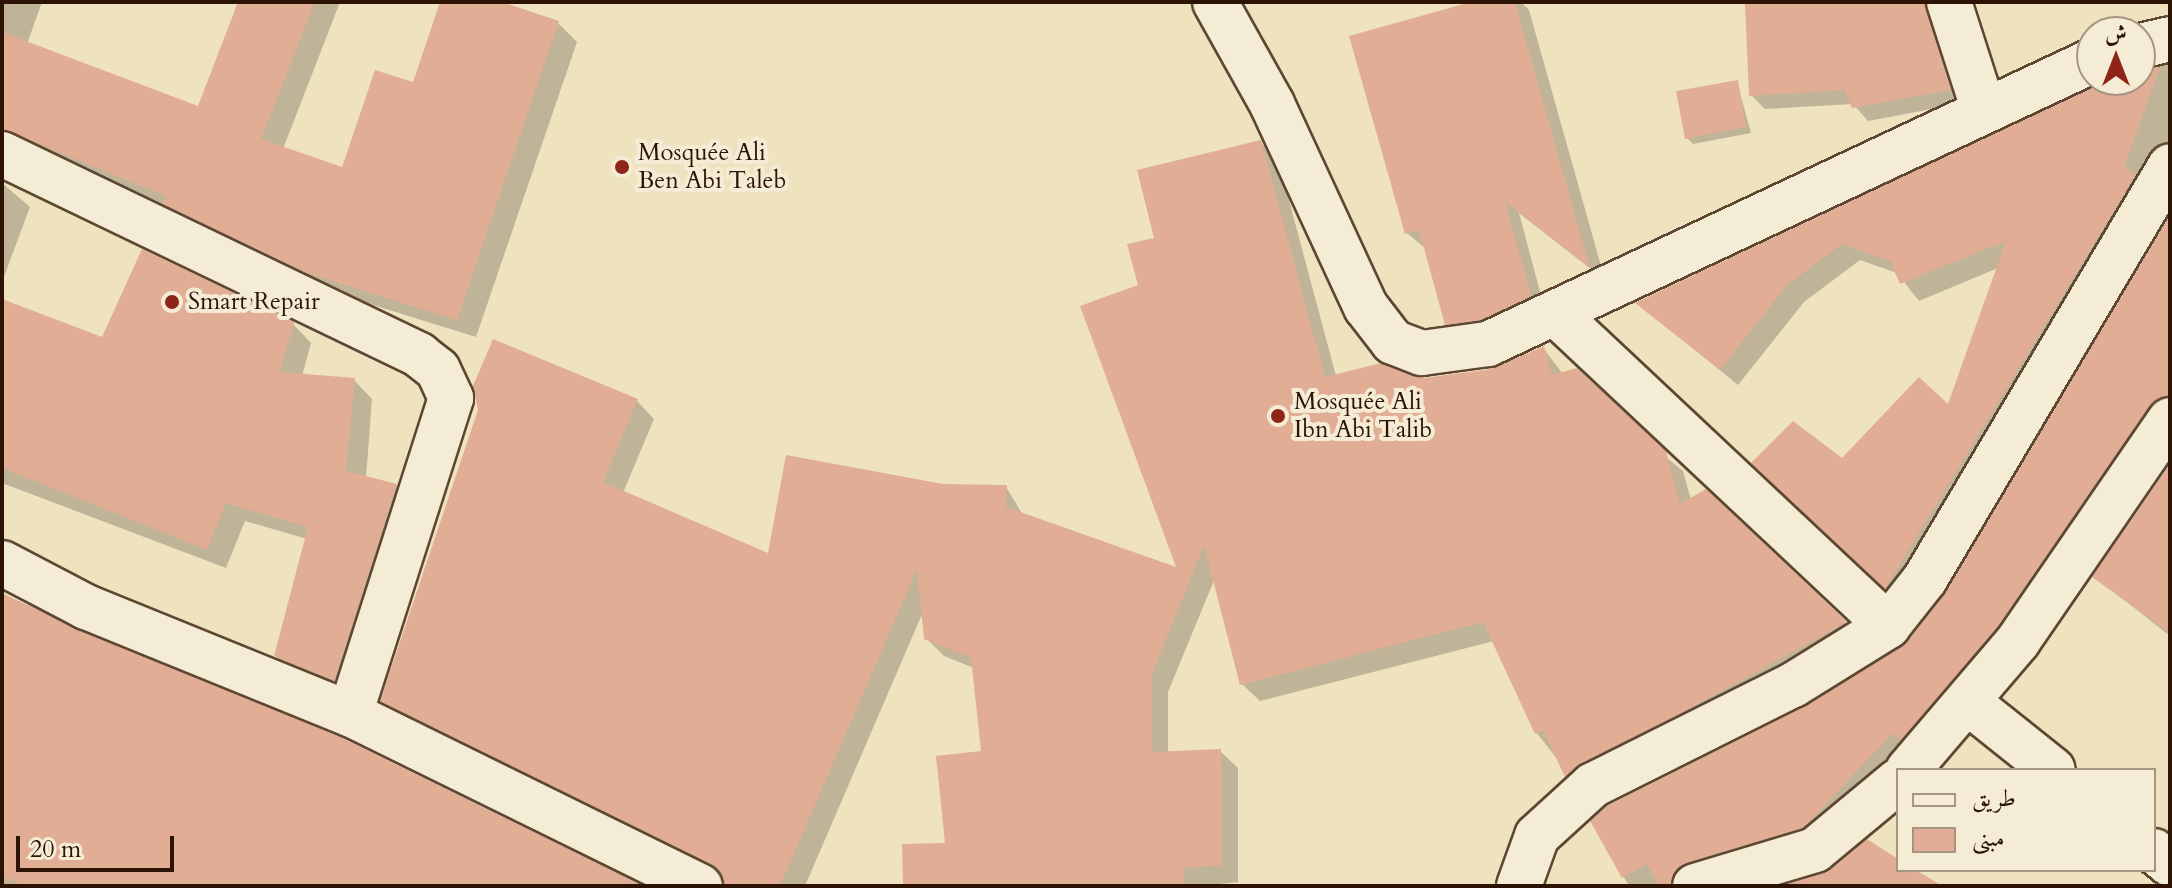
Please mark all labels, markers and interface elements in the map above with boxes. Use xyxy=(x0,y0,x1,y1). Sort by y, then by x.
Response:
north arrow xyxy=(2076,16,2156,96)
text: ش xyxy=(2105,19,2127,49)
place label: Mosquée Ali Ben Abi Taleb xyxy=(638,139,786,195)
marker: Mosquée Ali Ben Abi Taleb xyxy=(613,158,631,176)
place label: Smart Repair xyxy=(188,288,320,316)
marker: Smart Repair xyxy=(163,293,181,311)
place label: Mosquée Ali Ibn Abi Talib xyxy=(1294,388,1432,444)
marker: Mosquée Ali Ibn Abi Talib xyxy=(1269,407,1287,425)
legend xyxy=(1896,768,2156,872)
text: طريق xyxy=(1972,782,2016,815)
scale bar xyxy=(20,820,178,870)
text: مبنى xyxy=(1972,822,2005,855)
text: 20 m xyxy=(30,833,81,866)

